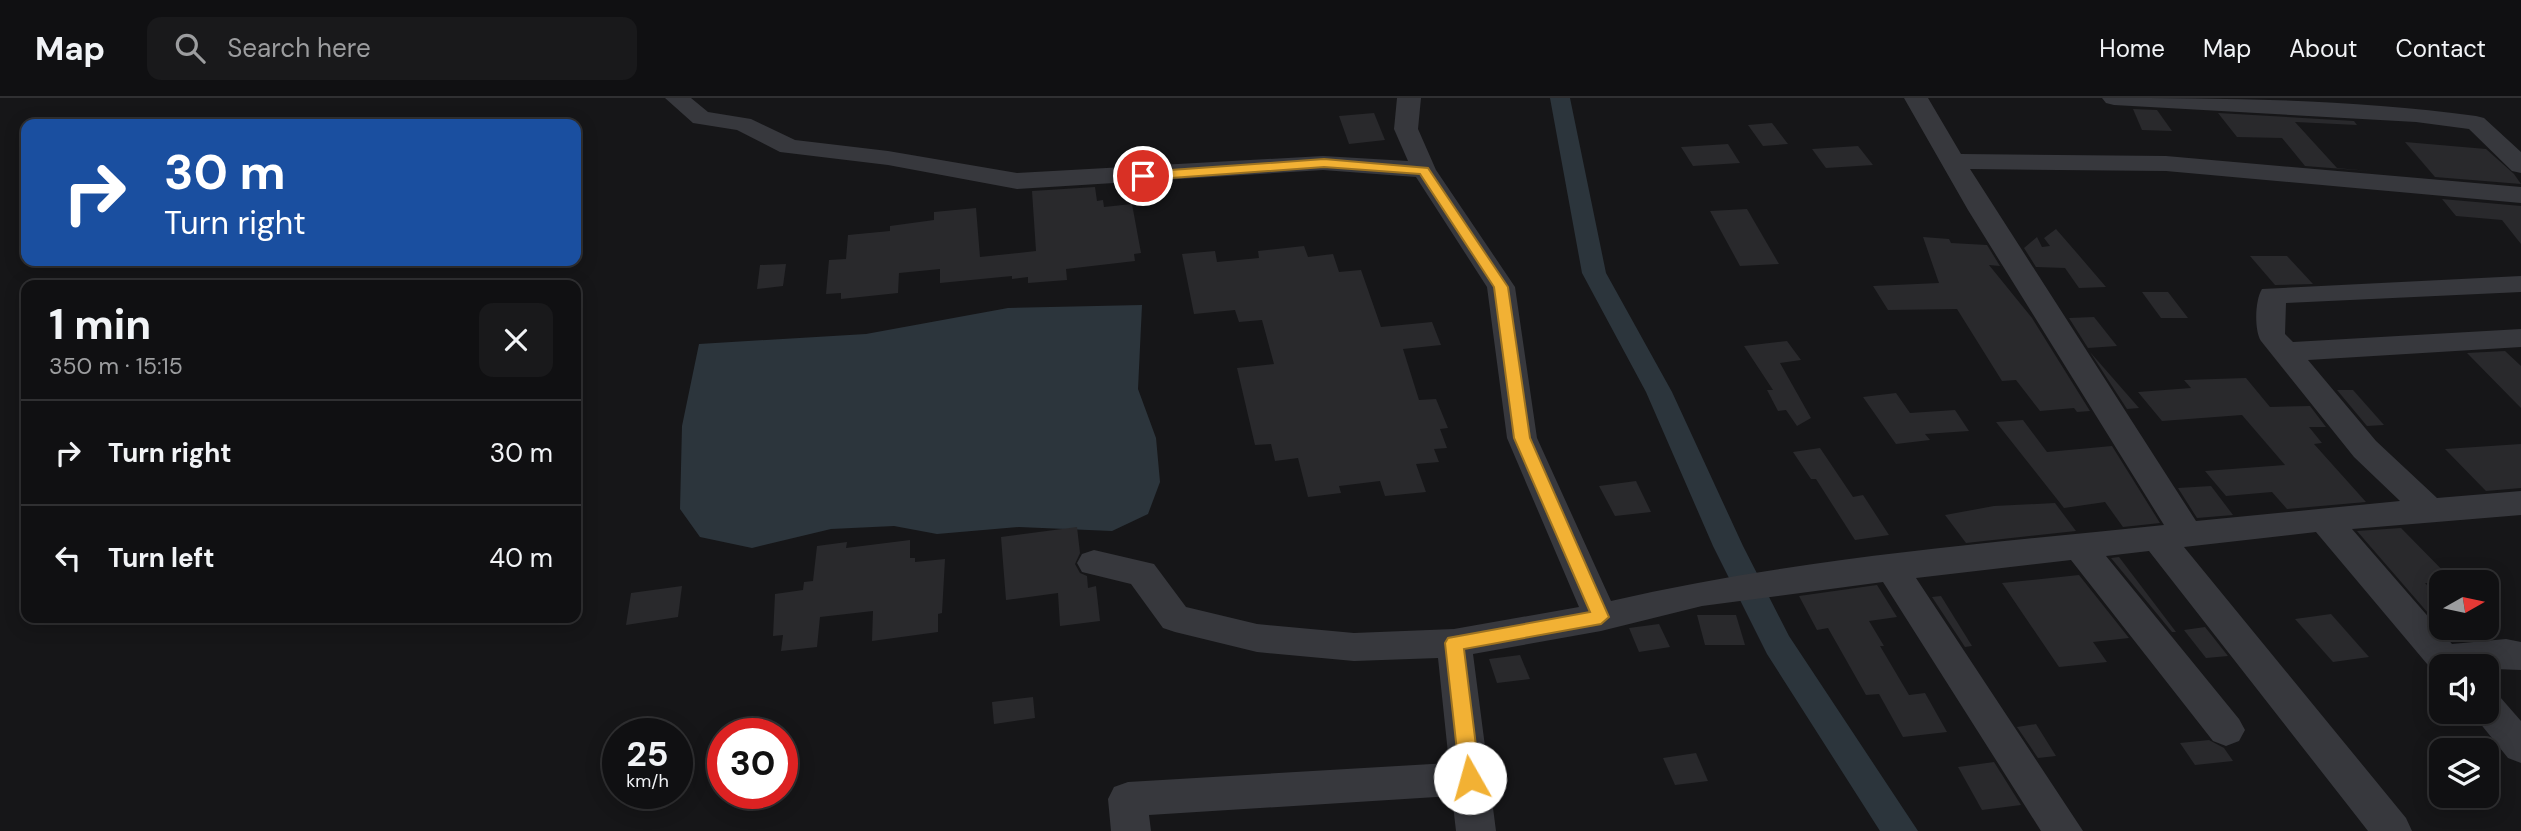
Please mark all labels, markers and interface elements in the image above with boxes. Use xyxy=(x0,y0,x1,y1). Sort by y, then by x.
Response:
search box xyxy=(147,17,637,80)
text: Map xyxy=(35,27,105,70)
icon: search xyxy=(171,29,209,67)
text: Search here xyxy=(227,31,371,65)
text: Home xyxy=(2099,33,2165,64)
text: Map xyxy=(2203,33,2251,64)
text: About xyxy=(2289,33,2358,64)
text: Contact xyxy=(2396,33,2486,64)
text: 30 m xyxy=(164,140,286,204)
pin xyxy=(1113,146,1173,206)
icon: right xyxy=(49,147,140,238)
icon: arrive xyxy=(1124,157,1162,195)
text: Turn right xyxy=(164,202,306,244)
text: 1 min xyxy=(49,297,151,352)
button: close xyxy=(479,303,553,377)
text: 350 m · 15:15 xyxy=(49,351,183,381)
icon: right xyxy=(49,434,87,472)
text: Turn right xyxy=(108,436,232,470)
text: 30 m xyxy=(490,436,553,470)
icon: left xyxy=(49,539,87,577)
text: Turn left xyxy=(108,541,215,575)
text: 40 m xyxy=(489,541,553,575)
north arrow xyxy=(2429,570,2499,640)
map controls xyxy=(2429,570,2499,808)
button: sound xyxy=(2429,654,2499,724)
speed limit sign: 30 xyxy=(707,718,798,809)
text: 25 xyxy=(627,731,668,777)
button: layers xyxy=(2429,738,2499,808)
position arrow xyxy=(1433,741,1507,815)
text: km/h xyxy=(626,769,669,793)

